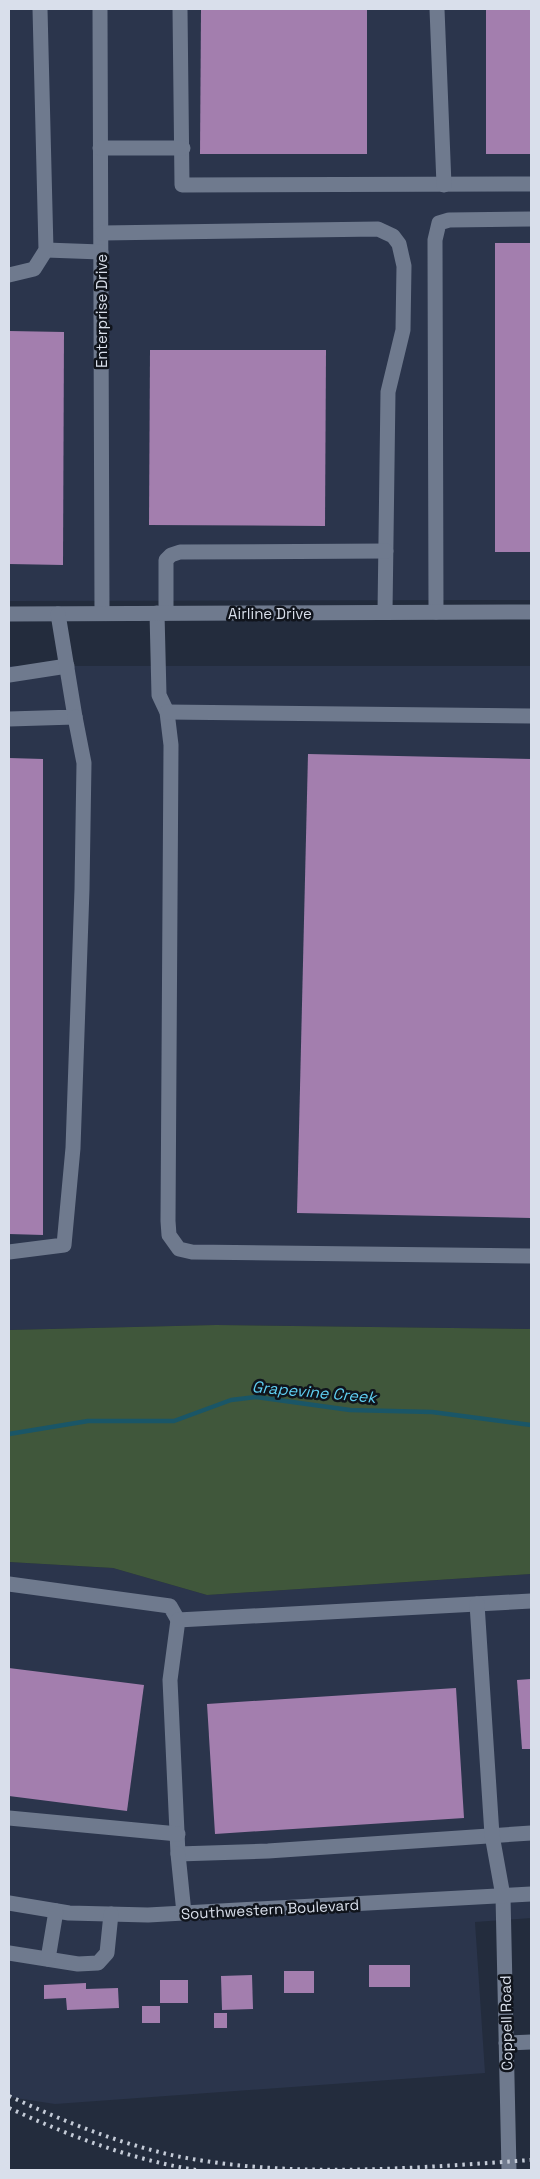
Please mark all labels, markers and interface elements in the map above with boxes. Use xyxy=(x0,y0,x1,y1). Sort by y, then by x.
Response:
street label: Enterprise Drive xyxy=(92,254,111,368)
street label: Airline Drive xyxy=(228,604,312,623)
water label: Grapevine Creek xyxy=(251,1376,379,1408)
street label: Southwestern Boulevard xyxy=(180,1895,360,1923)
street label: Coppell Road xyxy=(496,1975,516,2071)

